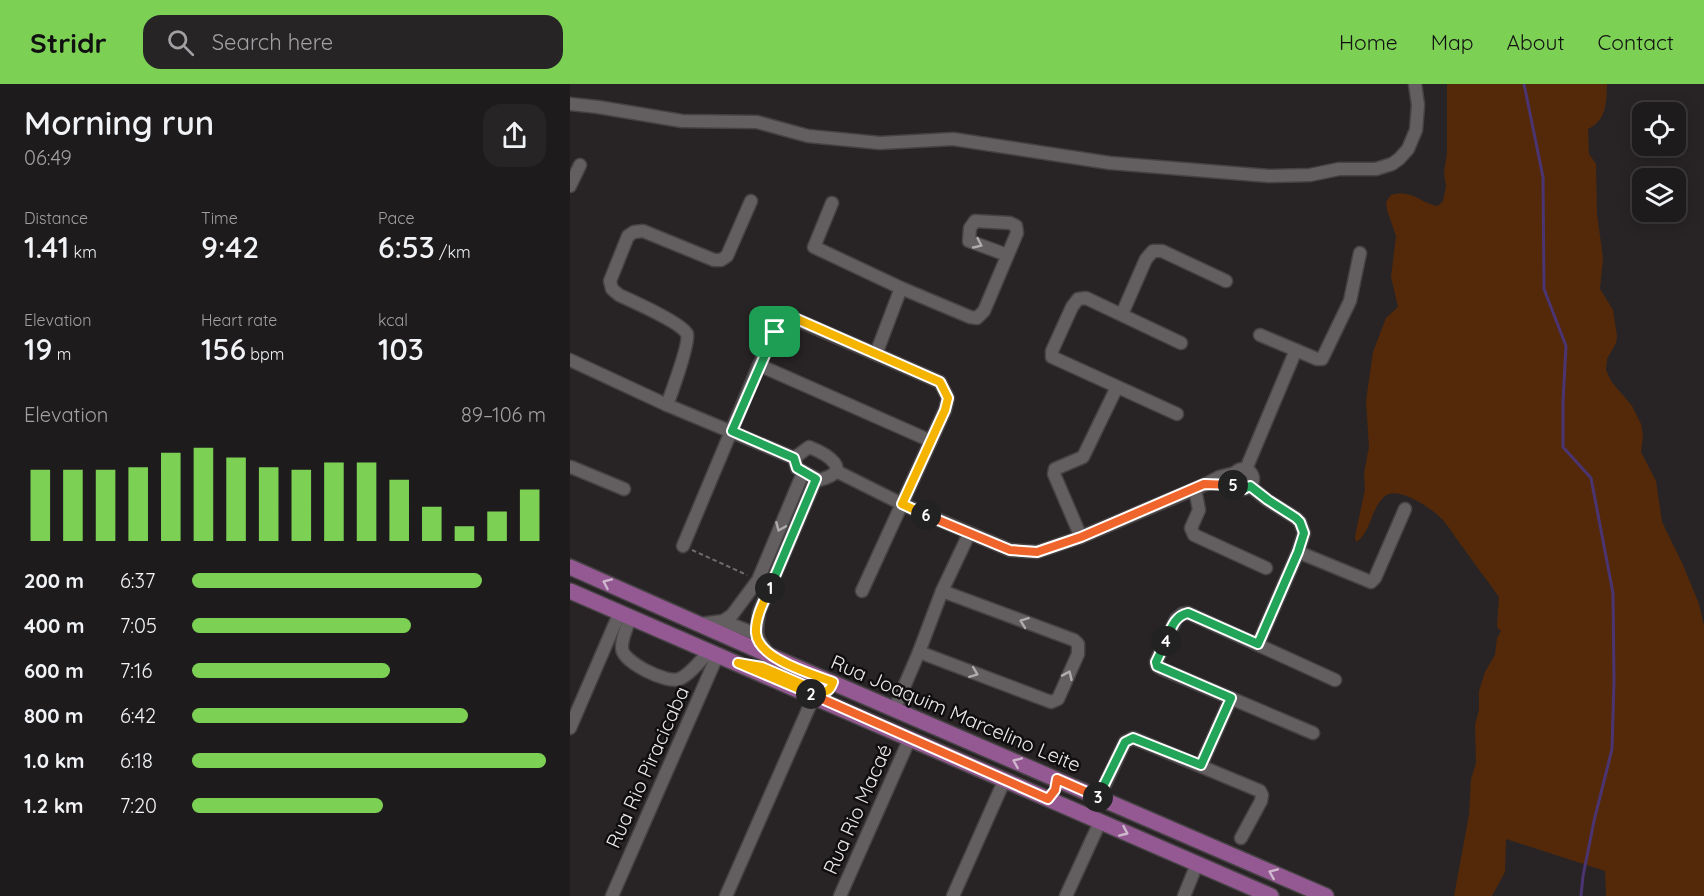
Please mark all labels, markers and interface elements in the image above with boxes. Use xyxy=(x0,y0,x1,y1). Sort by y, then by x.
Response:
search box xyxy=(143,15,563,69)
text: Stridr xyxy=(30,25,107,60)
icon: search xyxy=(164,26,197,59)
text: Search here xyxy=(212,28,333,56)
text: Home xyxy=(1339,29,1398,55)
text: Map xyxy=(1431,29,1474,55)
text: About xyxy=(1507,29,1565,55)
text: Contact xyxy=(1598,29,1674,55)
text: Morning run xyxy=(24,102,214,143)
map controls xyxy=(1632,102,1686,222)
button: locate xyxy=(1632,102,1686,156)
button: share xyxy=(483,104,546,167)
text: 06:49 xyxy=(24,145,72,170)
button: layers xyxy=(1632,168,1686,222)
text: Distance xyxy=(24,208,88,228)
text: Time xyxy=(201,208,238,228)
text: Pace xyxy=(378,208,414,228)
text: 1.41 xyxy=(24,228,69,266)
text: 9:42 xyxy=(201,228,259,266)
text: 6:53 xyxy=(378,228,435,266)
one-way arrow xyxy=(972,237,983,249)
text: km xyxy=(69,242,97,262)
text: /km xyxy=(435,242,471,262)
pin xyxy=(749,306,800,357)
text: Elevation xyxy=(24,310,91,330)
text: Heart rate xyxy=(201,310,277,330)
text: kcal xyxy=(378,310,408,330)
icon: arrive xyxy=(758,315,791,348)
text: 19 xyxy=(24,330,52,368)
text: 156 xyxy=(201,330,246,368)
text: 103 xyxy=(378,330,424,368)
text: m xyxy=(52,344,71,364)
text: bpm xyxy=(246,344,284,364)
text: Elevation xyxy=(24,402,108,427)
text: 89–106 m xyxy=(461,402,546,427)
pin: 5 xyxy=(1218,470,1248,500)
text: 5 xyxy=(1228,475,1238,495)
pin: 6 xyxy=(911,500,941,530)
text: 6 xyxy=(922,505,930,525)
one-way arrow xyxy=(775,520,787,531)
text: 200 m xyxy=(24,568,84,593)
text: 6:37 xyxy=(120,568,155,593)
pin: 1 xyxy=(755,573,785,603)
one-way arrow xyxy=(602,578,613,590)
text: 1 xyxy=(767,578,773,598)
text: 400 m xyxy=(24,613,84,638)
text: 7:05 xyxy=(120,613,157,638)
one-way arrow xyxy=(1019,616,1030,629)
pin: 4 xyxy=(1151,626,1181,656)
text: 4 xyxy=(1161,631,1171,651)
street label: Rua Joaquim Marcelino Leite xyxy=(827,649,1085,777)
text: 600 m xyxy=(24,658,84,683)
text: 7:16 xyxy=(120,658,152,683)
one-way arrow xyxy=(968,665,979,678)
one-way arrow xyxy=(1061,671,1073,682)
pin: 2 xyxy=(796,679,826,709)
street label: Rua Rio Piracicaba xyxy=(600,682,694,852)
text: 2 xyxy=(806,684,816,704)
text: 800 m xyxy=(24,703,84,728)
text: 6:42 xyxy=(120,703,156,728)
street label: Rua Rio Macaé xyxy=(817,740,897,878)
text: 1.0 km xyxy=(24,748,84,773)
text: 6:18 xyxy=(120,748,153,773)
one-way arrow xyxy=(1012,757,1023,769)
pin: 3 xyxy=(1083,782,1113,812)
text: 3 xyxy=(1094,787,1102,807)
text: 1.2 km xyxy=(24,793,84,818)
text: 7:20 xyxy=(120,793,157,818)
one-way arrow xyxy=(1118,825,1129,837)
one-way arrow xyxy=(1268,868,1279,880)

